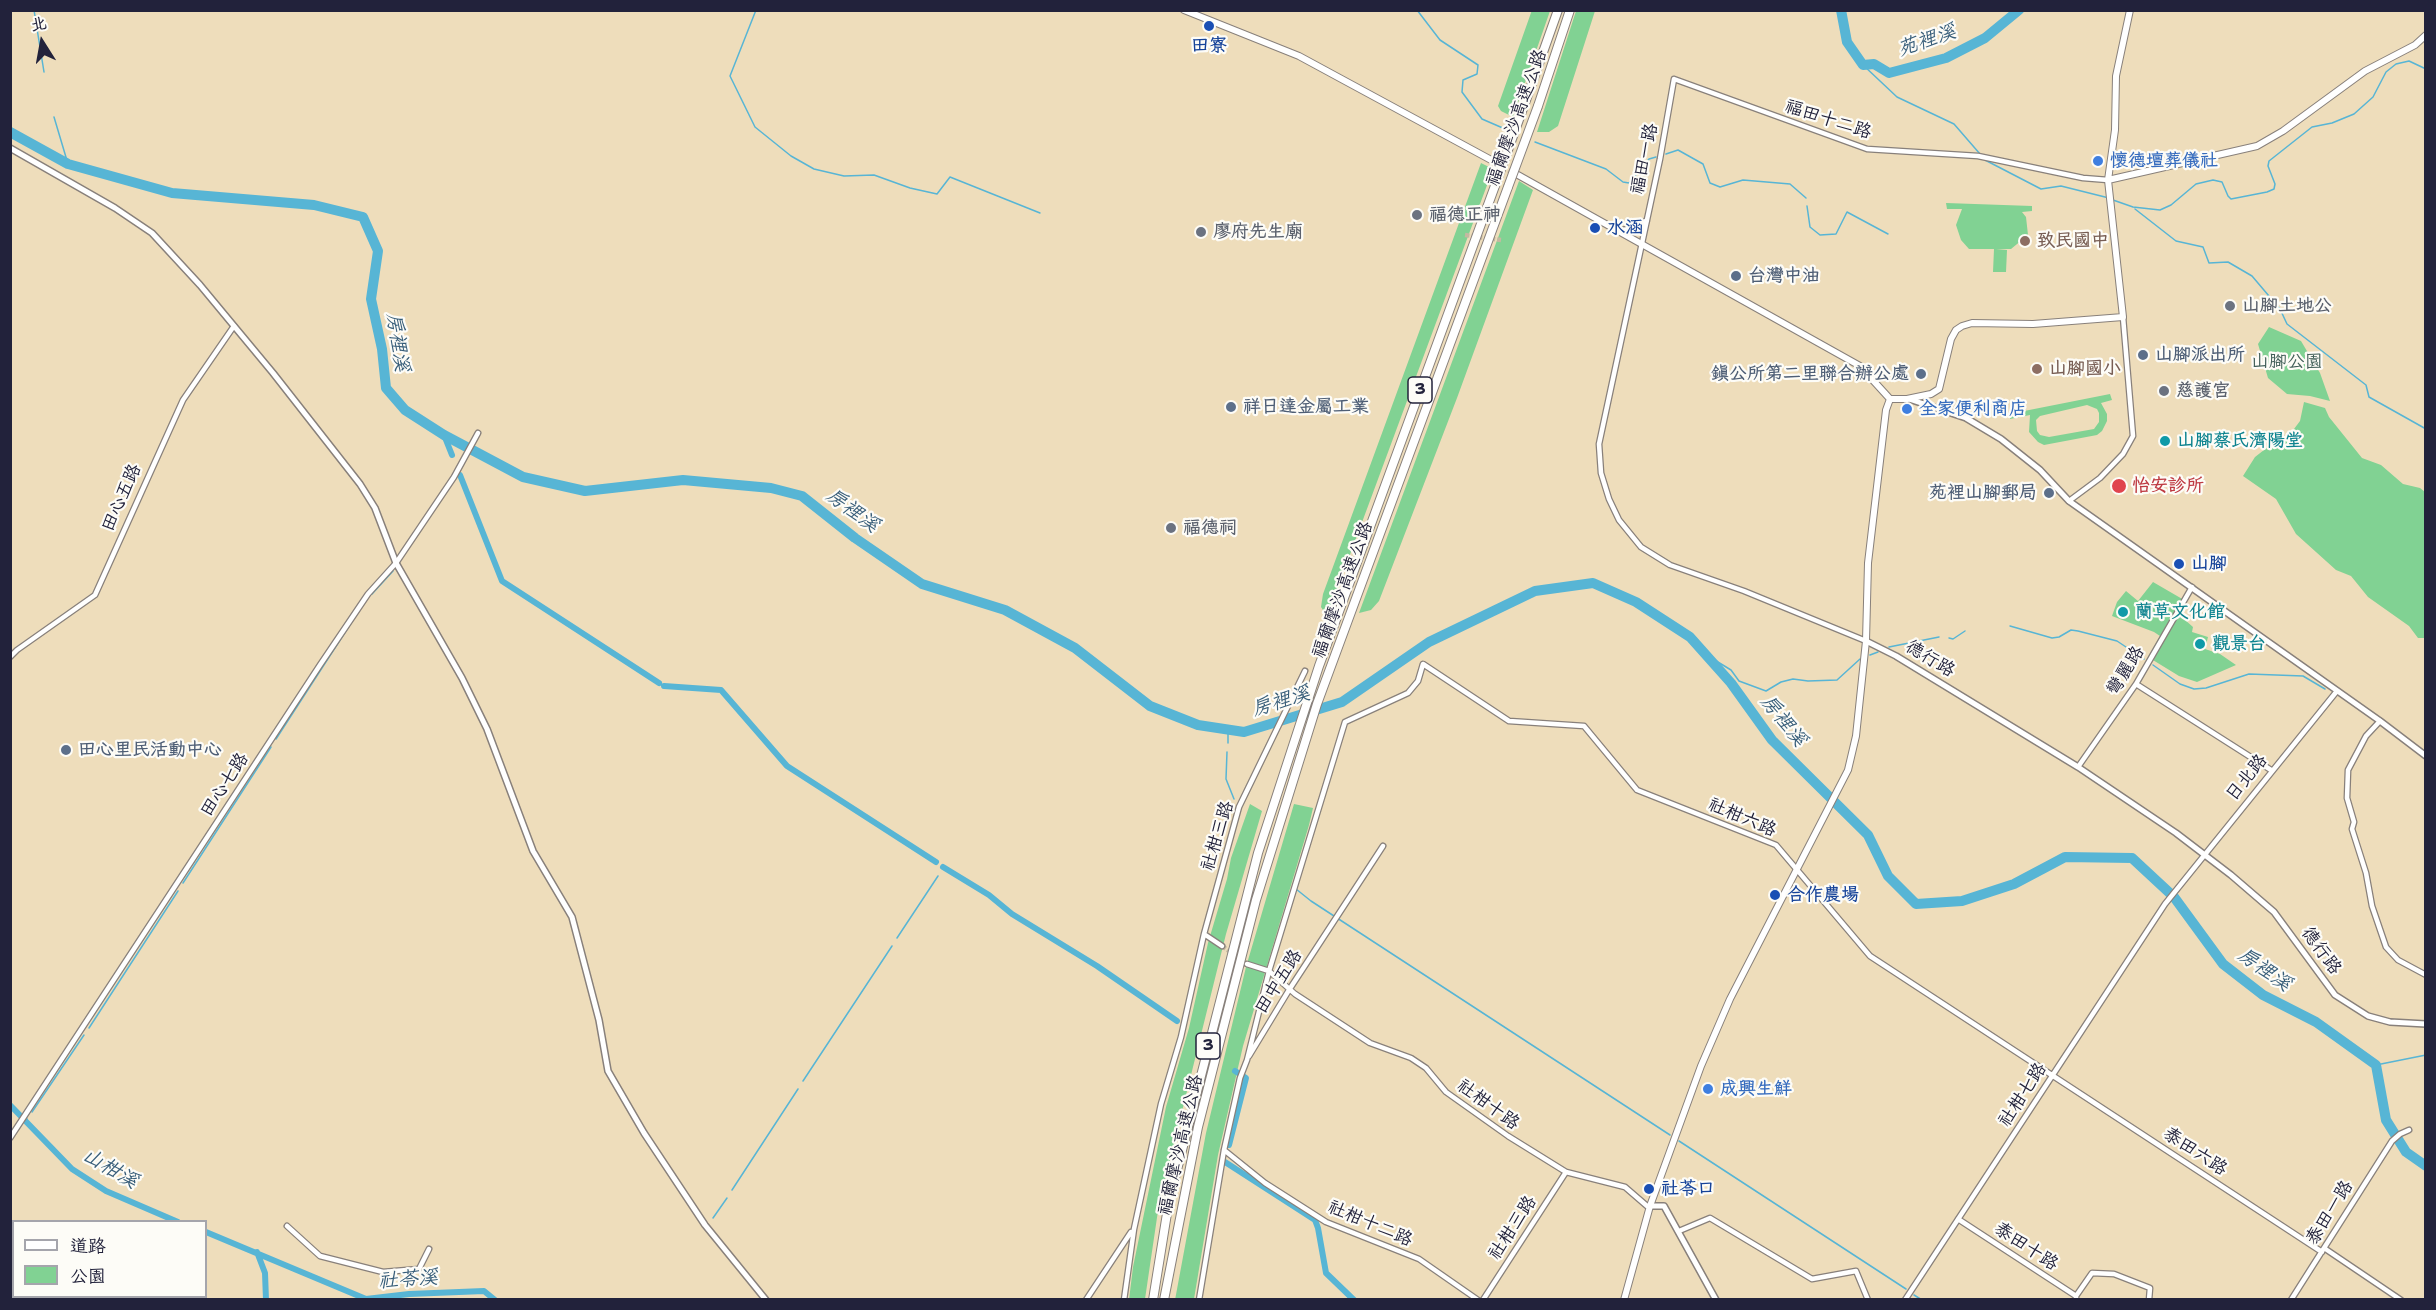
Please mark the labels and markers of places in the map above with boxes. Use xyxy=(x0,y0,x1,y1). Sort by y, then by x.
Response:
marker: 田寮 xyxy=(1202,19,1216,33)
place label: 田寮 xyxy=(1191,35,1227,57)
place label: 懷德壇葬儀社 xyxy=(2110,150,2218,172)
marker: 懷德壇葬儀社 xyxy=(2091,154,2105,168)
place label: 福德正神 xyxy=(1429,204,1501,226)
marker: 福德正神 xyxy=(1410,208,1424,222)
place label: 水涵 xyxy=(1607,217,1643,239)
place label: 廖府先生廟 xyxy=(1213,221,1303,243)
marker: 水涵 xyxy=(1588,221,1602,235)
marker: 廖府先生廟 xyxy=(1194,225,1208,239)
place label: 致民國中 xyxy=(2037,230,2109,252)
marker: 致民國中 xyxy=(2018,234,2032,248)
place label: 台灣中油 xyxy=(1748,265,1820,287)
marker: 台灣中油 xyxy=(1729,269,1743,283)
place label: 山腳土地公 xyxy=(2242,295,2332,317)
marker: 山腳土地公 xyxy=(2223,299,2237,313)
place label: 山腳派出所 xyxy=(2155,344,2245,366)
marker: 山腳派出所 xyxy=(2136,348,2150,362)
place label: 山腳國小 xyxy=(2049,358,2121,380)
marker: 山腳國小 xyxy=(2030,362,2044,376)
place label: 鎮公所第二里聯合辦公處 xyxy=(1711,363,1909,385)
marker: 鎮公所第二里聯合辦公處 xyxy=(1914,367,1928,381)
place label: 慈護宮 xyxy=(2176,380,2230,402)
marker: 慈護宮 xyxy=(2157,384,2171,398)
place label: 祥日達金屬工業 xyxy=(1243,396,1369,418)
place label: 全家便利商店 xyxy=(1919,398,2027,420)
marker: 祥日達金屬工業 xyxy=(1224,400,1238,414)
marker: 全家便利商店 xyxy=(1900,402,1914,416)
place label: 山腳蔡氏濟陽堂 xyxy=(2177,430,2303,452)
marker: 山腳蔡氏濟陽堂 xyxy=(2158,434,2172,448)
place label: 怡安診所 xyxy=(2132,475,2204,497)
marker: 怡安診所 xyxy=(2110,477,2128,495)
place label: 苑裡山腳郵局 xyxy=(1929,482,2037,504)
marker: 苑裡山腳郵局 xyxy=(2042,486,2056,500)
place label: 福德祠 xyxy=(1183,517,1237,539)
marker: 福德祠 xyxy=(1164,521,1178,535)
place label: 山腳 xyxy=(2191,553,2227,575)
marker: 山腳 xyxy=(2172,557,2186,571)
place label: 蘭草文化館 xyxy=(2135,601,2225,623)
marker: 蘭草文化館 xyxy=(2116,605,2130,619)
place label: 觀景台 xyxy=(2212,633,2266,655)
marker: 觀景台 xyxy=(2193,637,2207,651)
place label: 田心里民活動中心 xyxy=(78,739,222,761)
marker: 田心里民活動中心 xyxy=(59,743,73,757)
place label: 合作農場 xyxy=(1787,884,1859,906)
marker: 合作農場 xyxy=(1768,888,1782,902)
place label: 成興生鮮 xyxy=(1720,1078,1792,1100)
marker: 成興生鮮 xyxy=(1701,1082,1715,1096)
place label: 社苓口 xyxy=(1661,1178,1715,1200)
marker: 社苓口 xyxy=(1642,1182,1656,1196)

